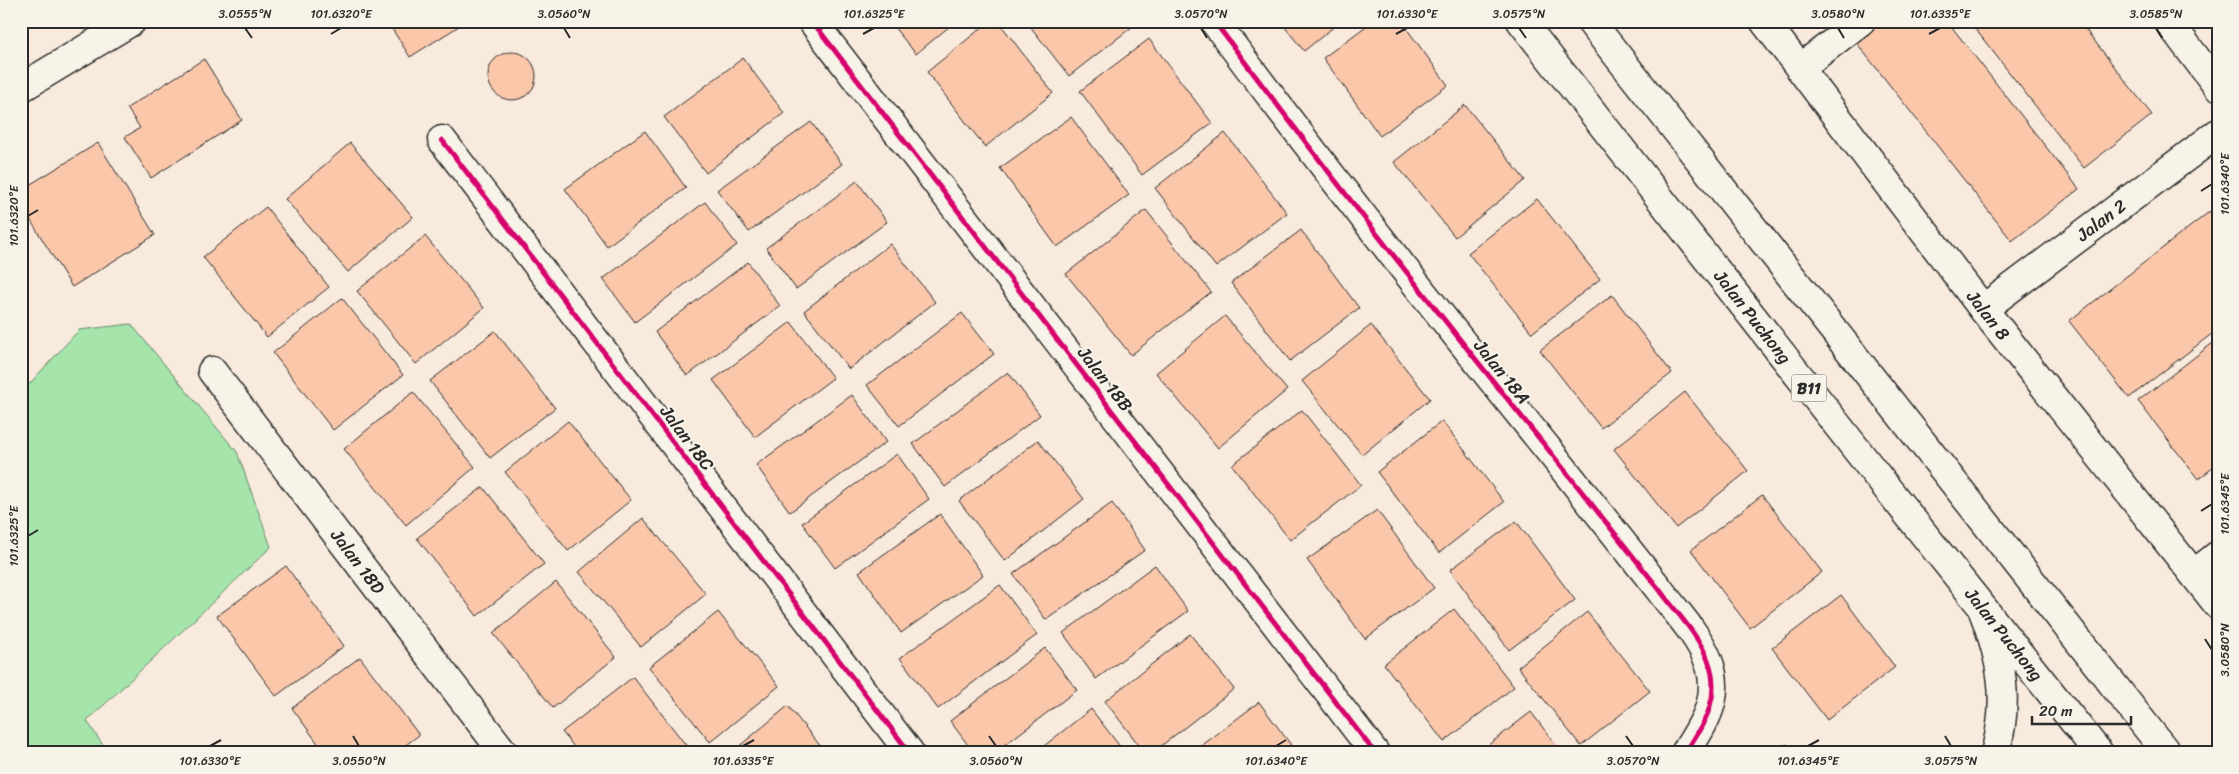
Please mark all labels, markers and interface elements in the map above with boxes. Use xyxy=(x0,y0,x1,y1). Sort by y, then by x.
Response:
text: 3.0555°N xyxy=(218,3,272,25)
text: 101.6320°E xyxy=(310,3,373,25)
text: 3.0560°N xyxy=(538,3,591,25)
text: 101.6325°E xyxy=(844,3,906,25)
text: 3.0570°N xyxy=(1174,3,1228,25)
text: 101.6330°E xyxy=(1377,3,1439,25)
text: 3.0575°N xyxy=(1493,3,1546,25)
text: 3.0580°N xyxy=(1811,3,1865,25)
text: 101.6335°E xyxy=(1910,3,1972,25)
text: 3.0585°N xyxy=(2129,3,2183,25)
text: 101.6340°E xyxy=(2214,152,2236,215)
text: 101.6320°E xyxy=(3,184,25,247)
street label: Jalan 2 xyxy=(2068,191,2134,251)
street label: Jalan Puchong xyxy=(1705,262,1800,371)
street label: Jalan 8 xyxy=(1957,282,2018,348)
street label: Jalan 18A xyxy=(1465,331,1538,412)
street label: Jalan 18B xyxy=(1068,338,1141,419)
road number: B11 xyxy=(1792,374,1826,402)
street label: Jalan 18C xyxy=(651,397,723,479)
text: 101.6345°E xyxy=(2214,472,2236,535)
text: 101.6325°E xyxy=(3,504,25,566)
street label: Jalan 18D xyxy=(322,521,394,602)
street label: Jalan Puchong xyxy=(1956,580,2052,689)
text: 3.0580°N xyxy=(2214,623,2236,677)
scale bar xyxy=(2032,694,2130,726)
text: 20 m xyxy=(2039,698,2073,724)
text: 101.6330°E xyxy=(180,750,242,772)
text: 3.0550°N xyxy=(332,750,386,772)
text: 101.6335°E xyxy=(713,750,775,772)
text: 3.0560°N xyxy=(970,750,1023,772)
text: 101.6340°E xyxy=(1245,750,1308,772)
text: 3.0570°N xyxy=(1606,750,1660,772)
text: 101.6345°E xyxy=(1777,750,1840,772)
text: 3.0575°N xyxy=(1925,750,1978,772)

